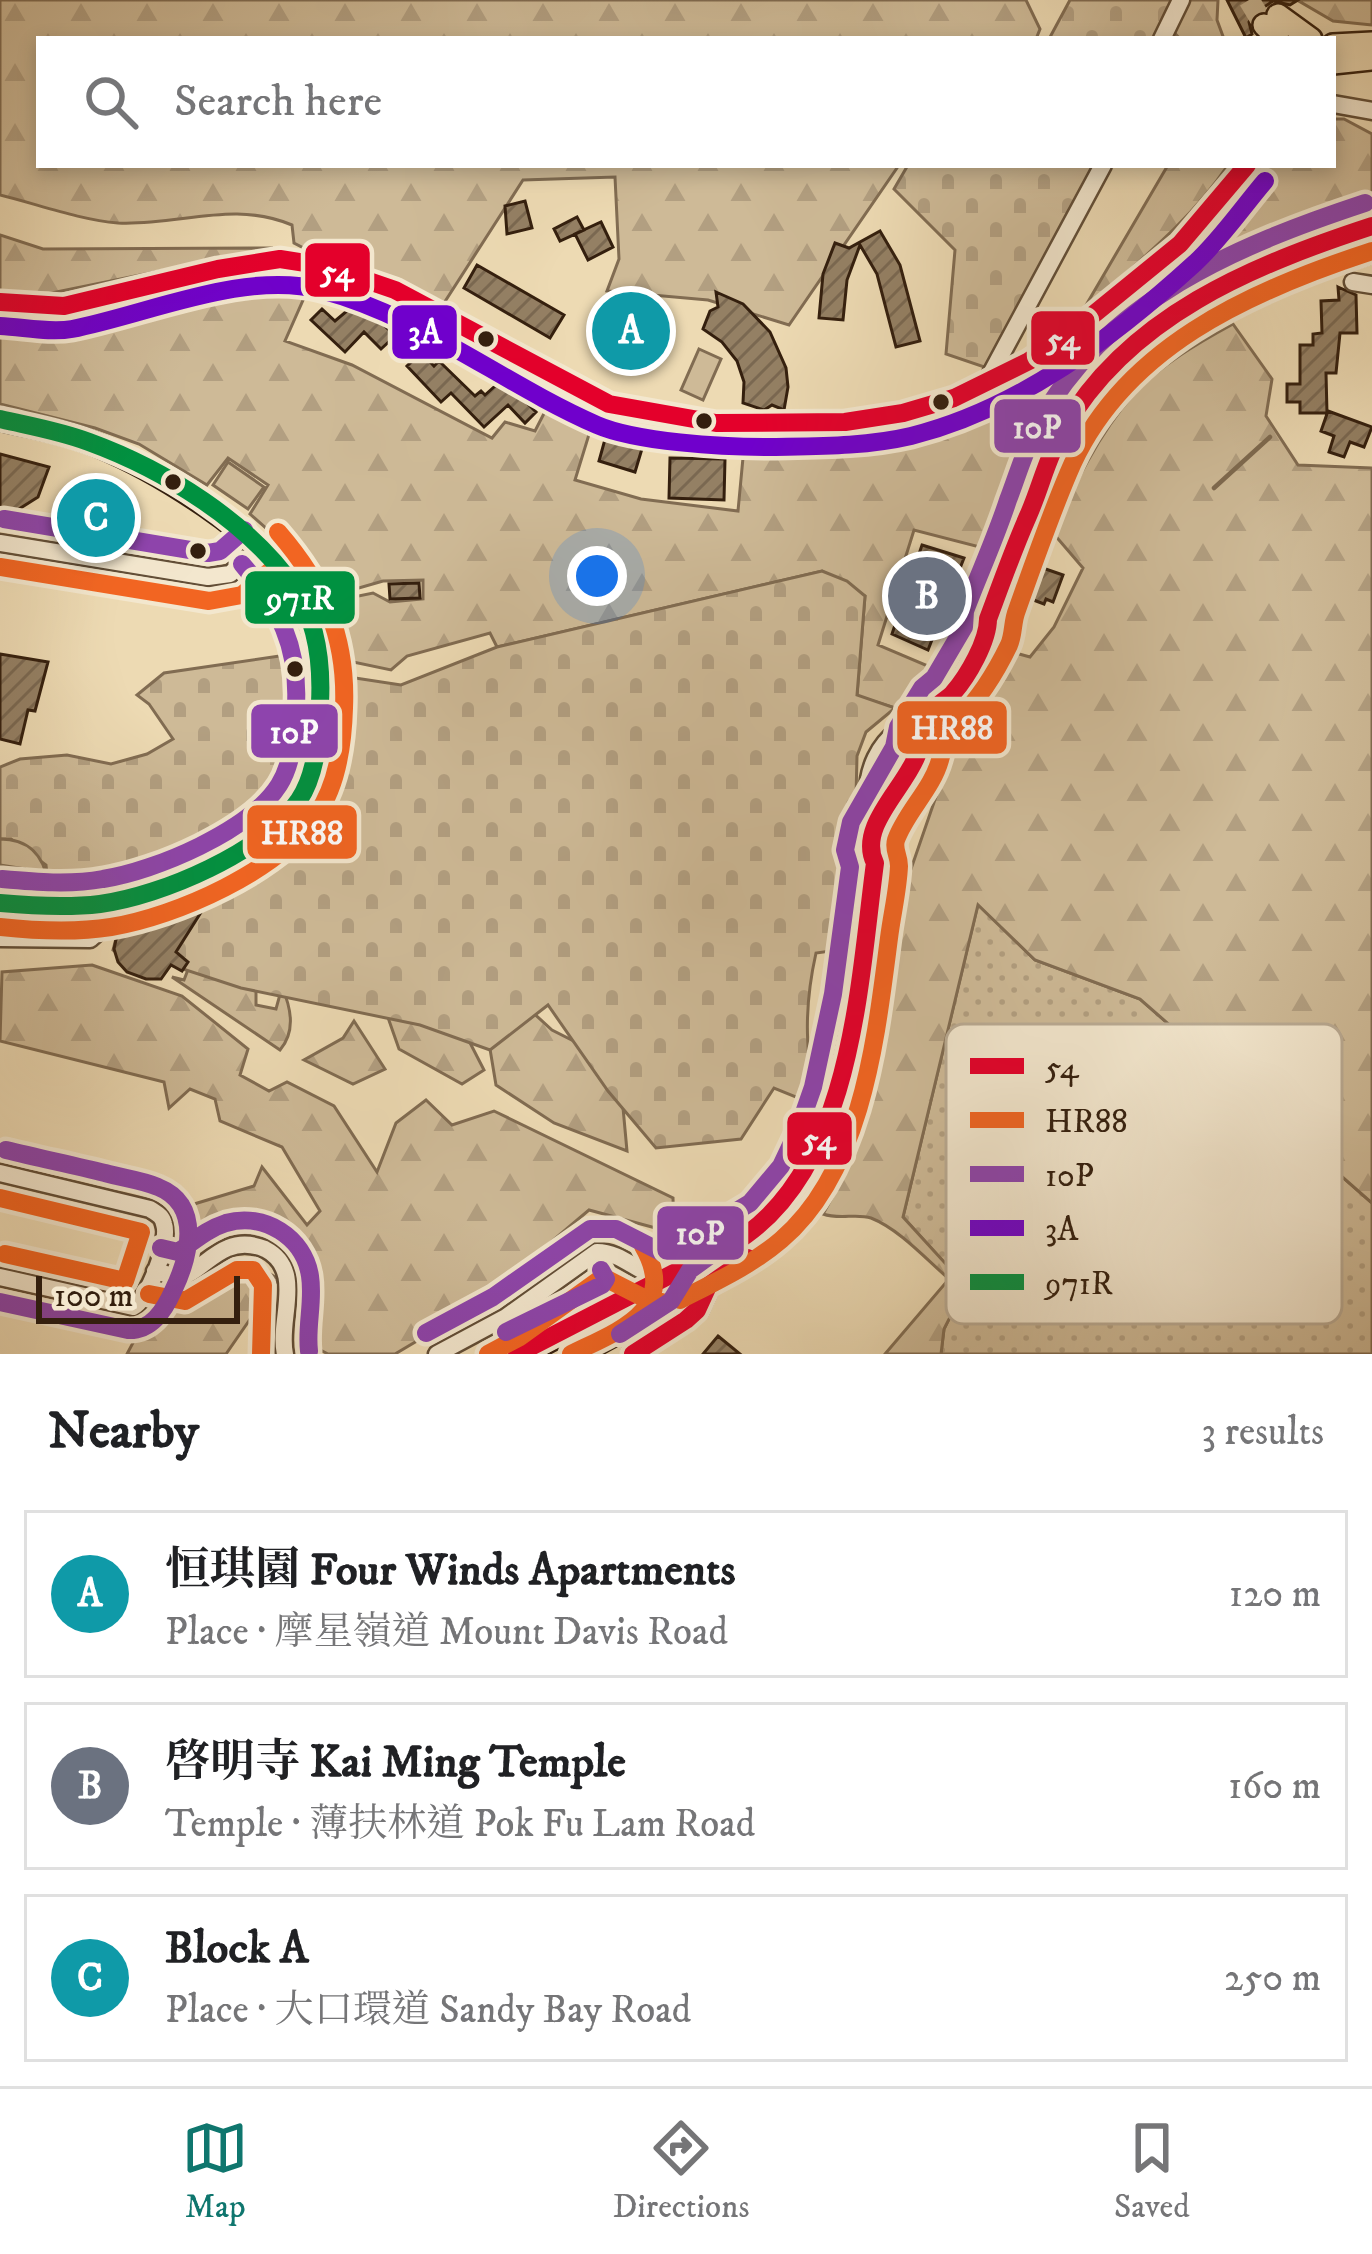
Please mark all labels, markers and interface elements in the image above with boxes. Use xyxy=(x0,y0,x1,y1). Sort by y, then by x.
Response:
search box xyxy=(36,36,1336,168)
icon: search xyxy=(78,69,144,135)
text: Search here xyxy=(174,74,382,130)
line badge: 54 xyxy=(303,241,372,299)
text: 54 xyxy=(319,252,356,293)
pin: A xyxy=(592,286,670,376)
line badge: 3A xyxy=(390,303,459,361)
line badge: 54 xyxy=(1029,309,1097,367)
text: 3A xyxy=(408,313,443,354)
text: 54 xyxy=(1045,320,1082,361)
unlabelled marker xyxy=(475,328,497,350)
unlabelled marker xyxy=(930,391,952,413)
line badge: 10P xyxy=(992,397,1083,455)
text: 10P xyxy=(1013,408,1061,449)
unlabelled marker xyxy=(693,410,715,432)
unlabelled marker xyxy=(162,471,184,493)
pin: C xyxy=(57,473,135,563)
unlabelled marker xyxy=(187,540,209,562)
your location xyxy=(567,546,627,606)
pin: B xyxy=(888,551,966,641)
line badge: 971R xyxy=(243,569,357,626)
text: 971R xyxy=(264,579,334,620)
unlabelled marker xyxy=(284,658,306,680)
line badge: HR88 xyxy=(895,699,1009,756)
line badge: 10P xyxy=(249,702,340,760)
text: HR88 xyxy=(911,709,993,750)
text: 10P xyxy=(270,713,318,754)
line badge: HR88 xyxy=(245,803,359,861)
text: HR88 xyxy=(261,814,343,855)
legend xyxy=(946,1024,1342,1324)
text: 54 xyxy=(1045,1048,1080,1089)
text: HR88 xyxy=(1045,1102,1128,1143)
line badge: 54 xyxy=(785,1110,854,1167)
text: 54 xyxy=(801,1120,838,1161)
text: 10P xyxy=(1045,1156,1094,1197)
line badge: 10P xyxy=(655,1204,746,1262)
text: 3A xyxy=(1045,1210,1079,1251)
text: 10P xyxy=(676,1214,724,1255)
text: 971R xyxy=(1043,1264,1113,1305)
scale bar xyxy=(36,1270,240,1323)
text: 100 m xyxy=(54,1276,133,1317)
text: Nearby xyxy=(48,1400,199,1464)
text: 3 results xyxy=(1201,1408,1324,1457)
text: 恒琪園 Four Winds Apartments xyxy=(165,1543,736,1599)
text: A xyxy=(78,1570,102,1619)
text: 120 m xyxy=(1229,1570,1321,1619)
text: Place · 摩星嶺道 Mount Davis Road xyxy=(165,1608,728,1657)
text: 啓明寺 Kai Ming Temple xyxy=(165,1735,626,1791)
text: B xyxy=(78,1762,102,1811)
text: 160 m xyxy=(1228,1762,1321,1811)
text: Temple · 薄扶林道 Pok Fu Lam Road xyxy=(165,1800,755,1849)
text: Block A xyxy=(165,1921,308,1977)
text: C xyxy=(77,1954,103,2003)
text: 250 m xyxy=(1224,1954,1321,2003)
text: Place · 大口環道 Sandy Bay Road xyxy=(165,1986,691,2035)
tab: Map xyxy=(182,2115,248,2228)
tab: Directions xyxy=(613,2115,749,2228)
tab: Saved xyxy=(1114,2115,1190,2228)

